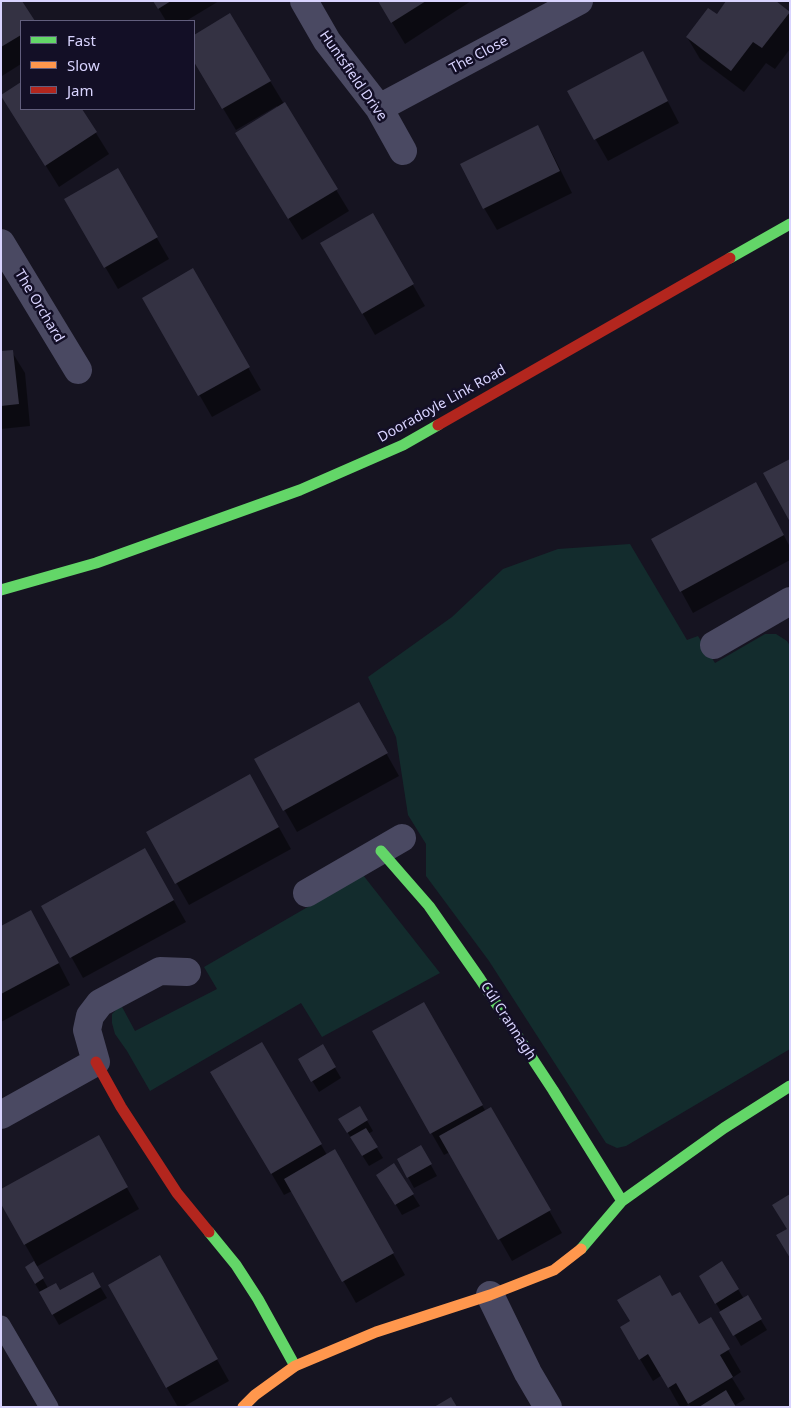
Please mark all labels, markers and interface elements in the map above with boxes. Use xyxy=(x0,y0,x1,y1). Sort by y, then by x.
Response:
legend xyxy=(20,20,195,110)
street label: Huntsfield Drive xyxy=(316,28,390,124)
text: Fast xyxy=(67,30,96,50)
street label: The Close xyxy=(447,33,511,77)
text: Slow xyxy=(67,55,100,75)
text: Jam xyxy=(67,80,94,100)
street label: The Orchard xyxy=(11,267,67,345)
street label: Dooradoyle Link Road xyxy=(375,362,509,446)
street label: Cúl Crannagh xyxy=(477,979,539,1063)

